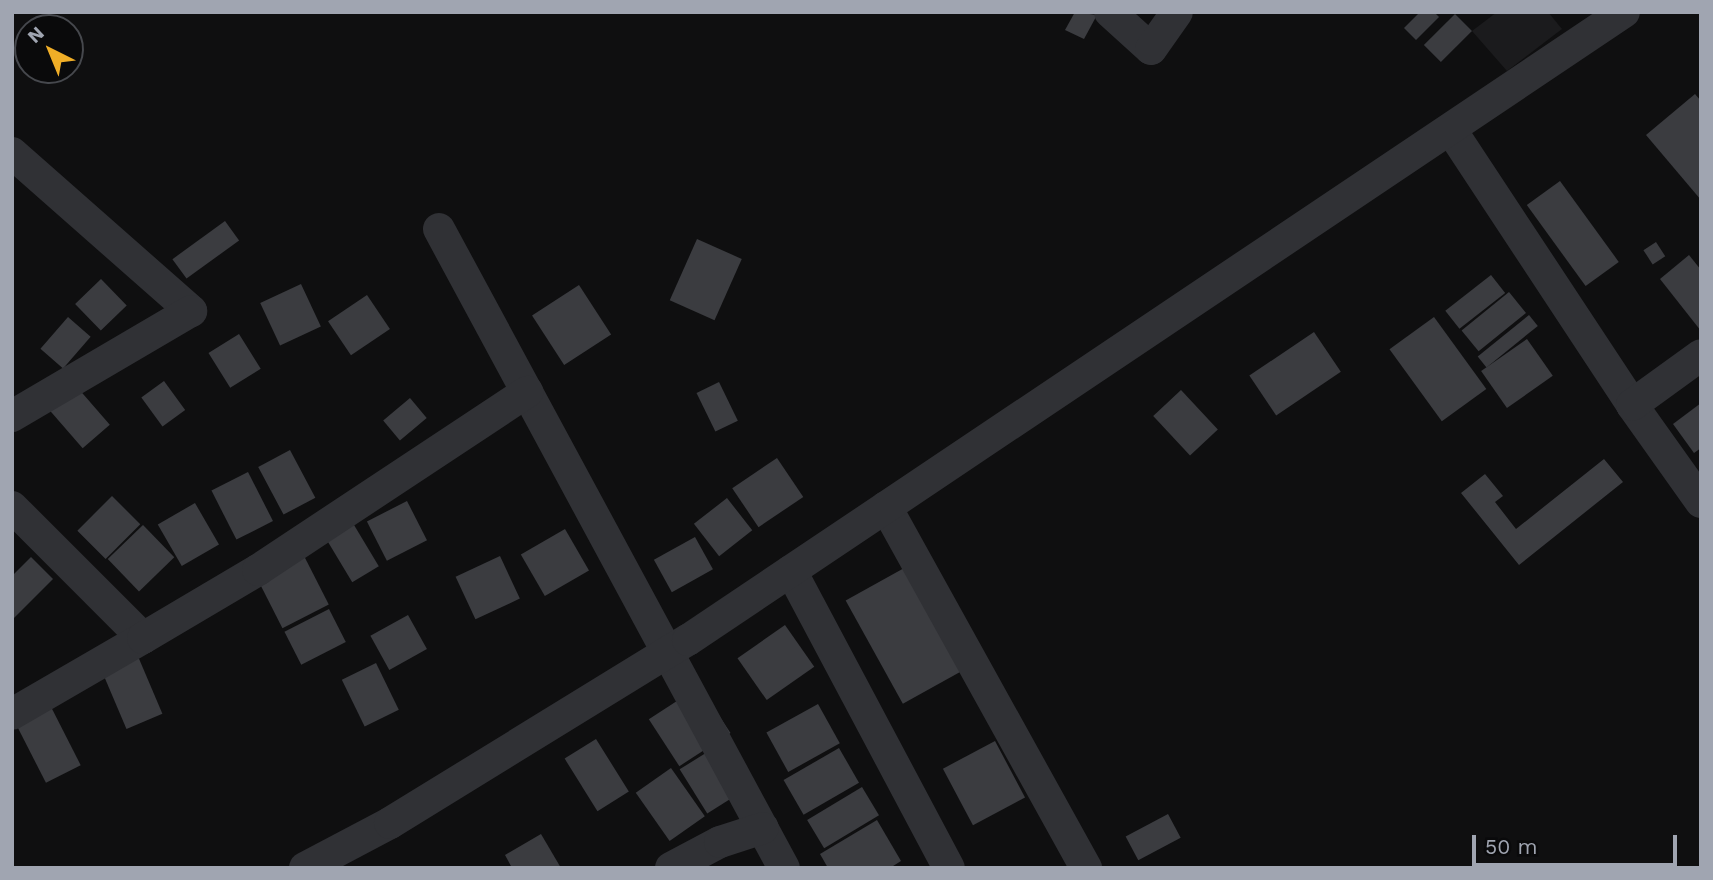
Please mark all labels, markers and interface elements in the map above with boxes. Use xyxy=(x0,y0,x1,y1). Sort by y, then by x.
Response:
north arrow xyxy=(14,14,84,84)
text: N xyxy=(23,22,49,48)
scale bar xyxy=(1475,820,1680,864)
text: 50 m xyxy=(1485,834,1537,859)

